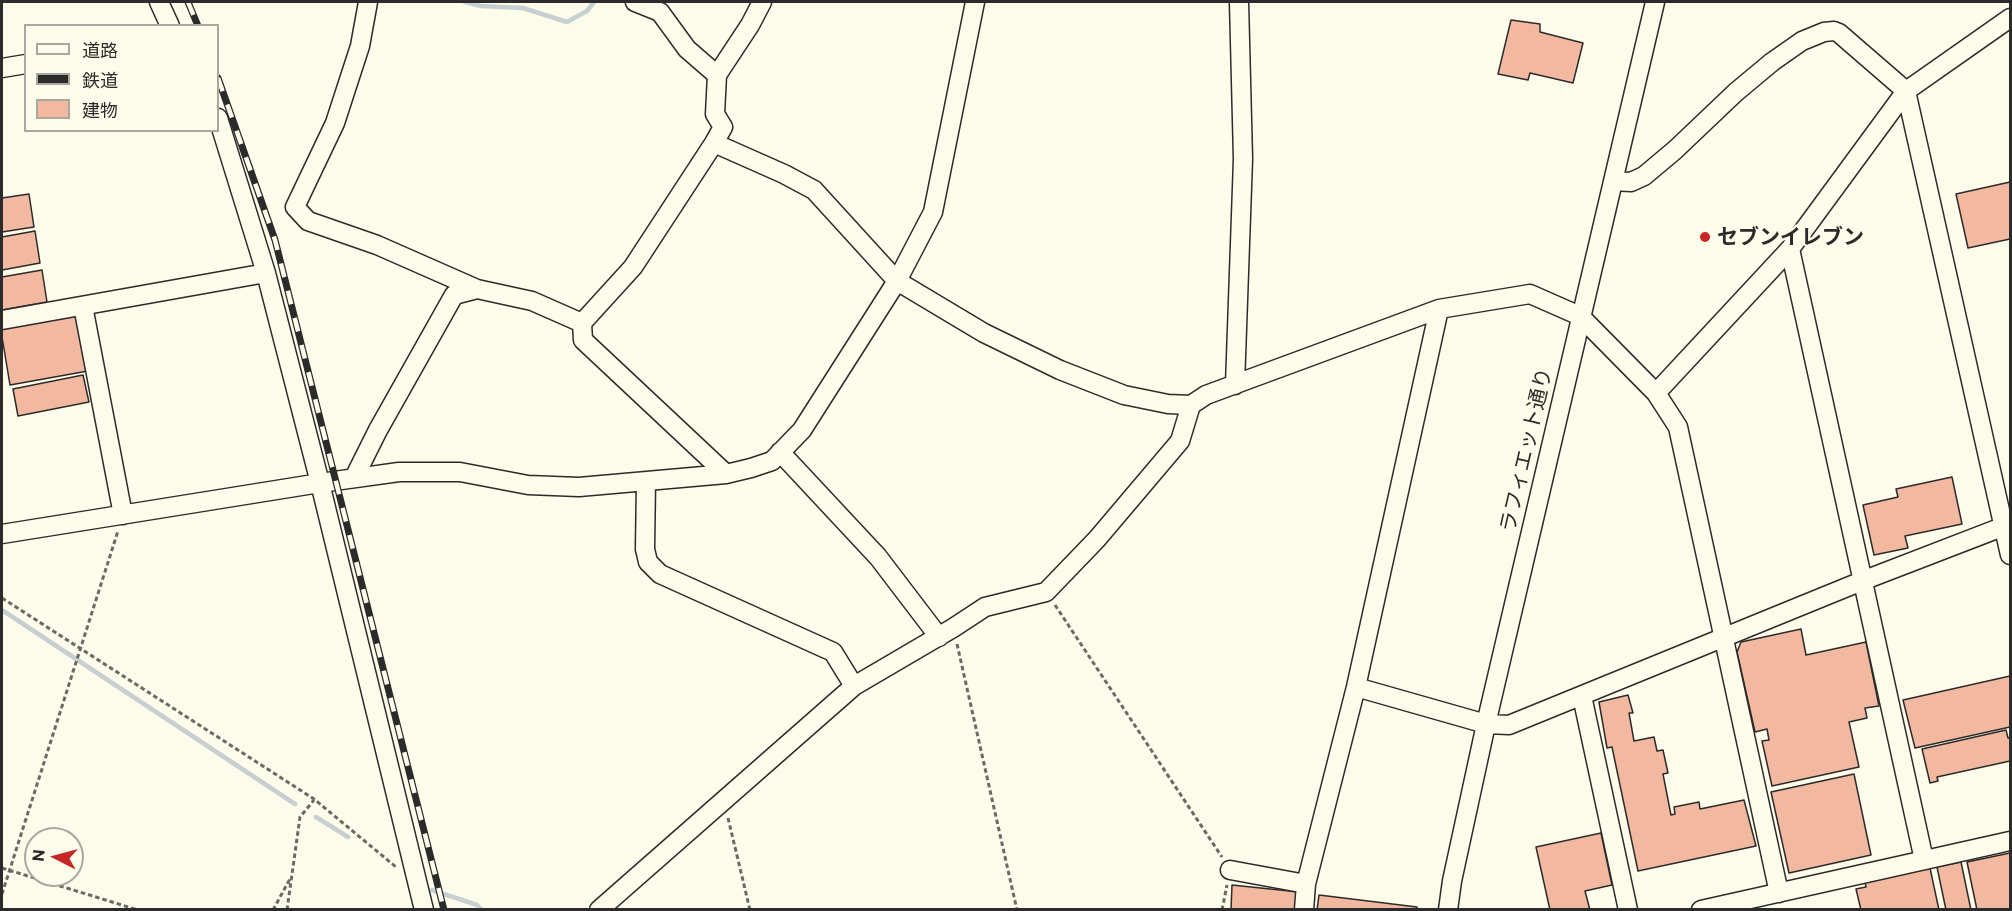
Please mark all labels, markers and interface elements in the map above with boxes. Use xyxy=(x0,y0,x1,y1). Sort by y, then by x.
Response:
legend xyxy=(24,24,219,132)
text: 道路 xyxy=(82,39,118,61)
text: 鉄道 xyxy=(82,69,118,91)
text: 建物 xyxy=(82,99,118,121)
place label: セブンイレブン xyxy=(1717,224,1864,250)
marker: セブンイレブン xyxy=(1698,230,1712,244)
street label: ラフィエット通り xyxy=(1495,365,1557,535)
north arrow xyxy=(24,827,84,887)
text: N xyxy=(28,848,48,862)

